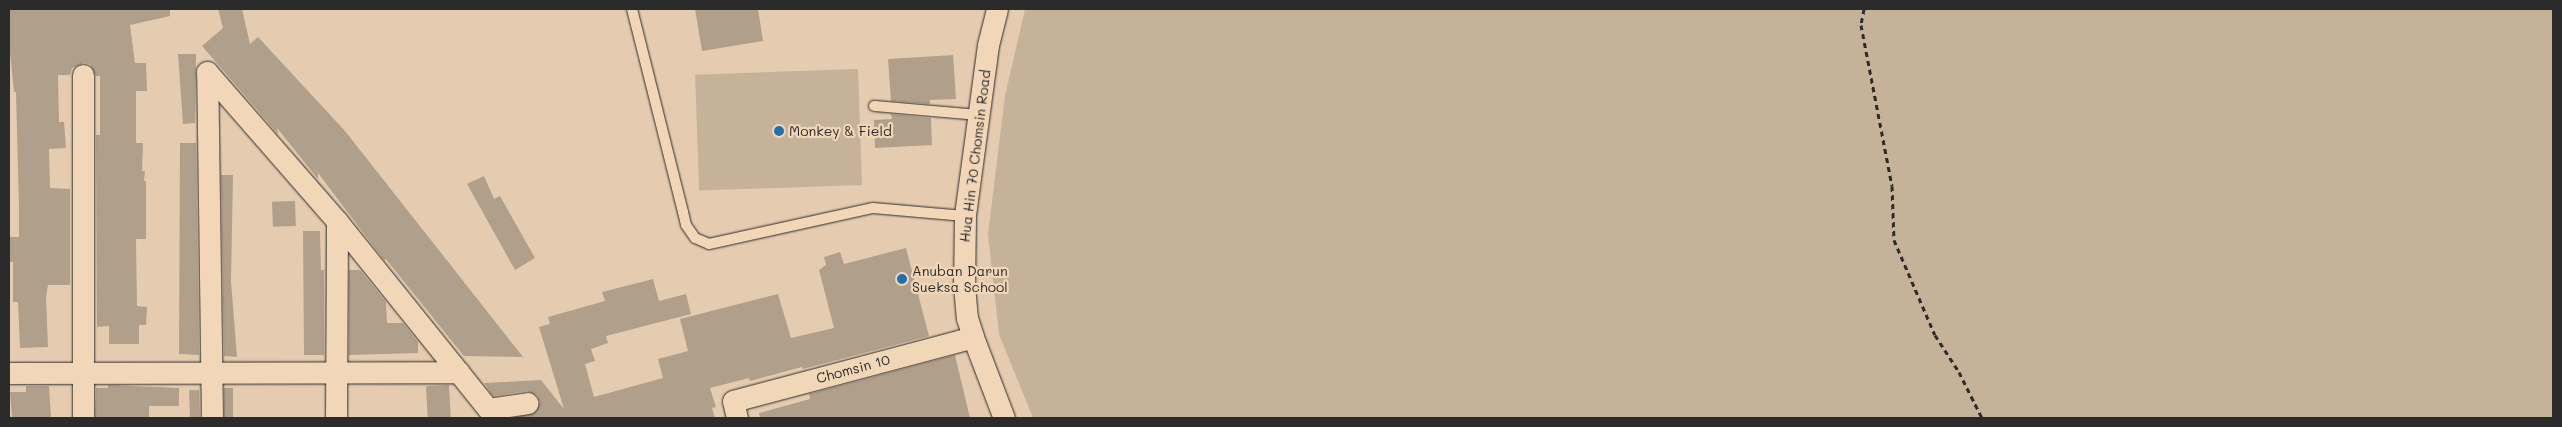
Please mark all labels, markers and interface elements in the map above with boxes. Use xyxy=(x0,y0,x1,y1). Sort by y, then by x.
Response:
street label: Hua Hin 70 Chomsin Road xyxy=(956,69,994,243)
place label: Monkey & Field xyxy=(789,123,892,139)
marker: Monkey & Field xyxy=(773,125,785,137)
place label: Anuban Darun Sueksa School xyxy=(912,263,1008,296)
marker: Anuban Darun Sueksa School xyxy=(896,273,908,285)
street label: Chomsin 10 xyxy=(814,351,892,387)

